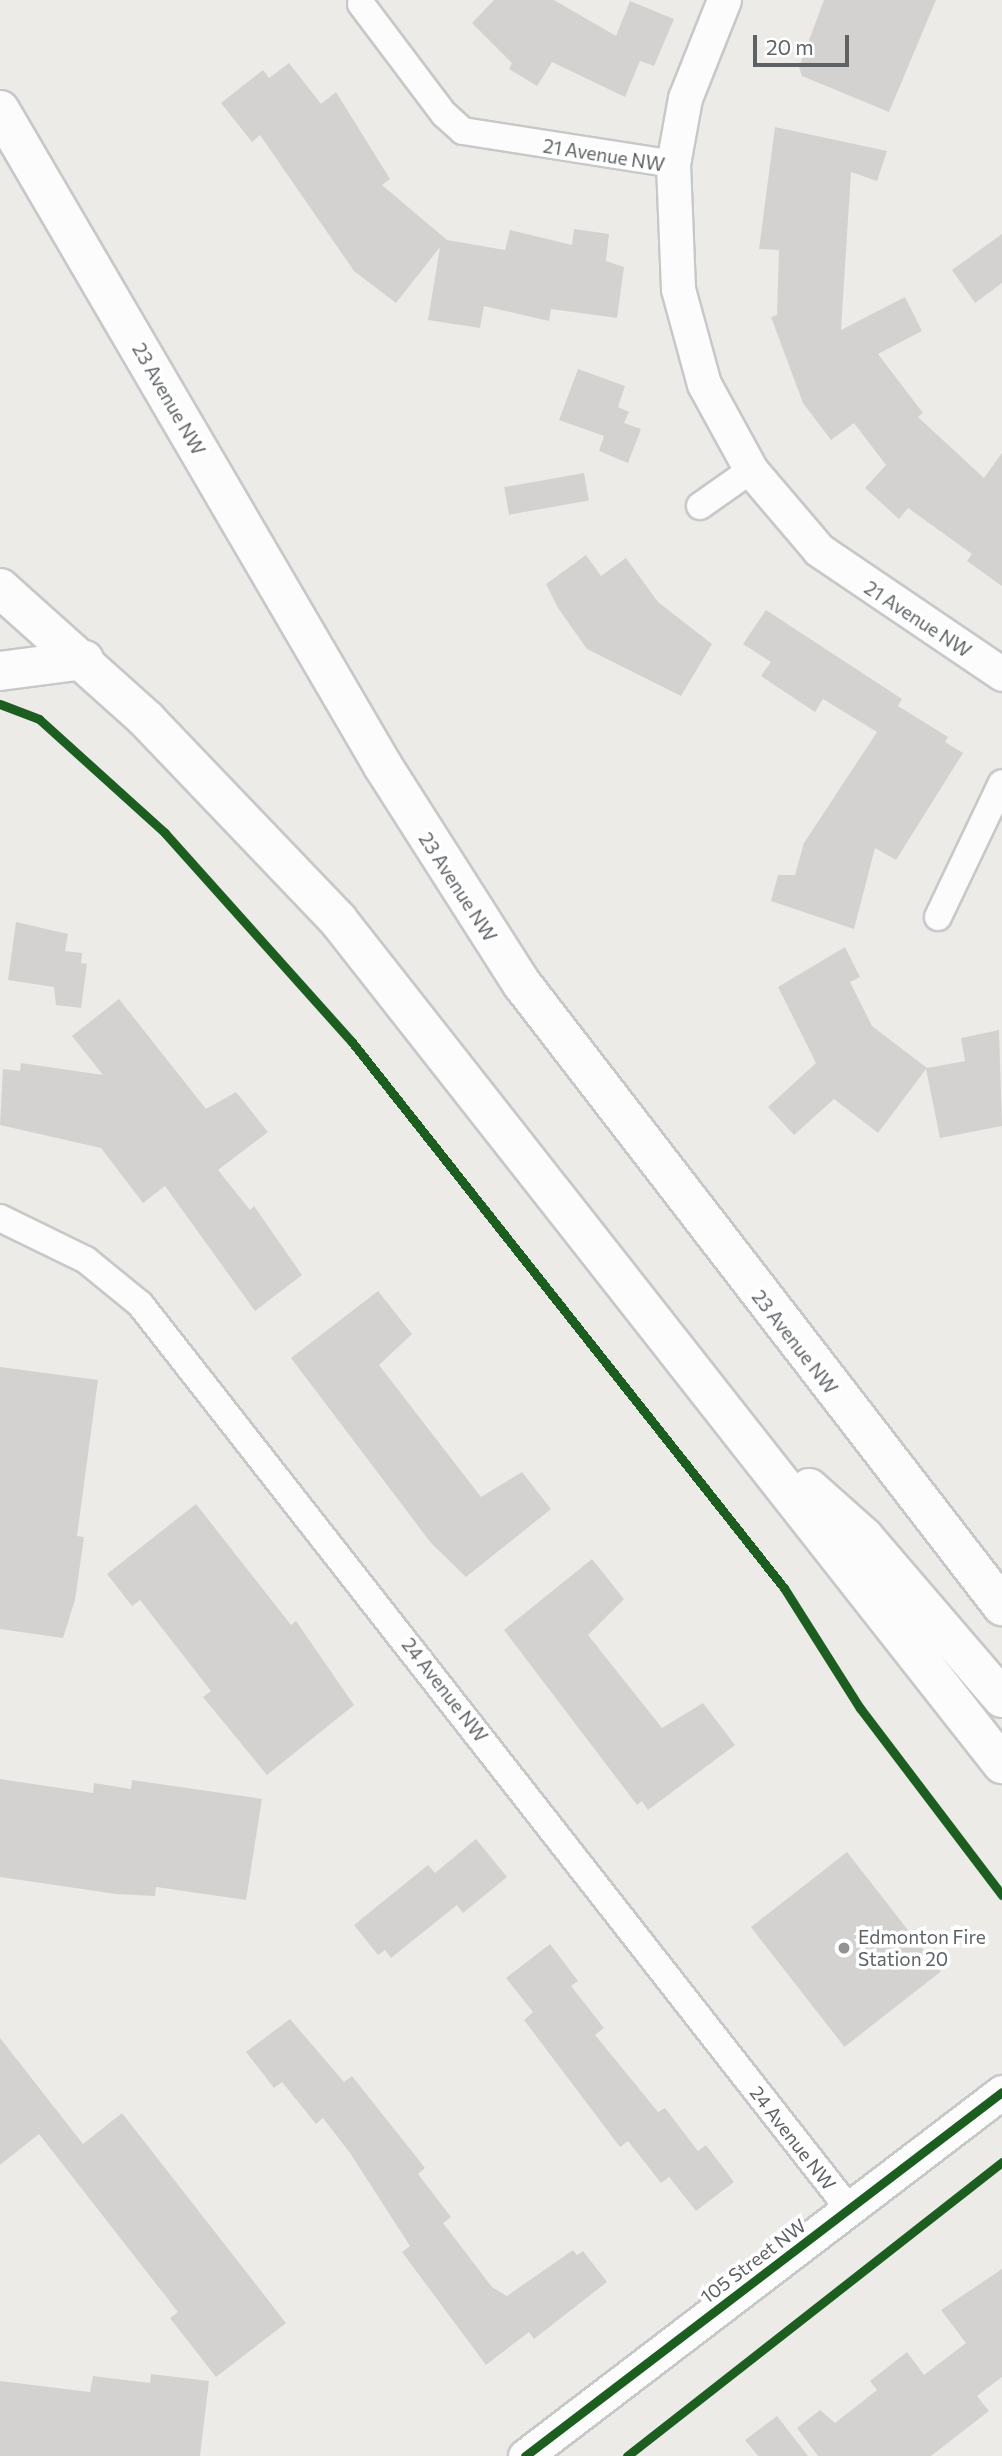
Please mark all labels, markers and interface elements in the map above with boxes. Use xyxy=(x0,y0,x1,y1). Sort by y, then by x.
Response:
scale bar xyxy=(757,21,853,65)
text: 20 m xyxy=(766,34,814,59)
street label: 21 Avenue NW xyxy=(541,134,667,176)
street label: 23 Avenue NW xyxy=(128,339,210,459)
street label: 21 Avenue NW xyxy=(860,576,976,662)
street label: 23 Avenue NW xyxy=(414,828,502,946)
street label: 23 Avenue NW xyxy=(747,1285,843,1399)
street label: 24 Avenue NW xyxy=(397,1633,493,1747)
place label: Edmonton Fire Station 20 xyxy=(858,1926,986,1970)
marker: Edmonton Fire Station 20 xyxy=(836,1940,852,1956)
street label: 24 Avenue NW xyxy=(745,2081,841,2195)
street label: 105 Street NW xyxy=(696,2214,810,2308)

